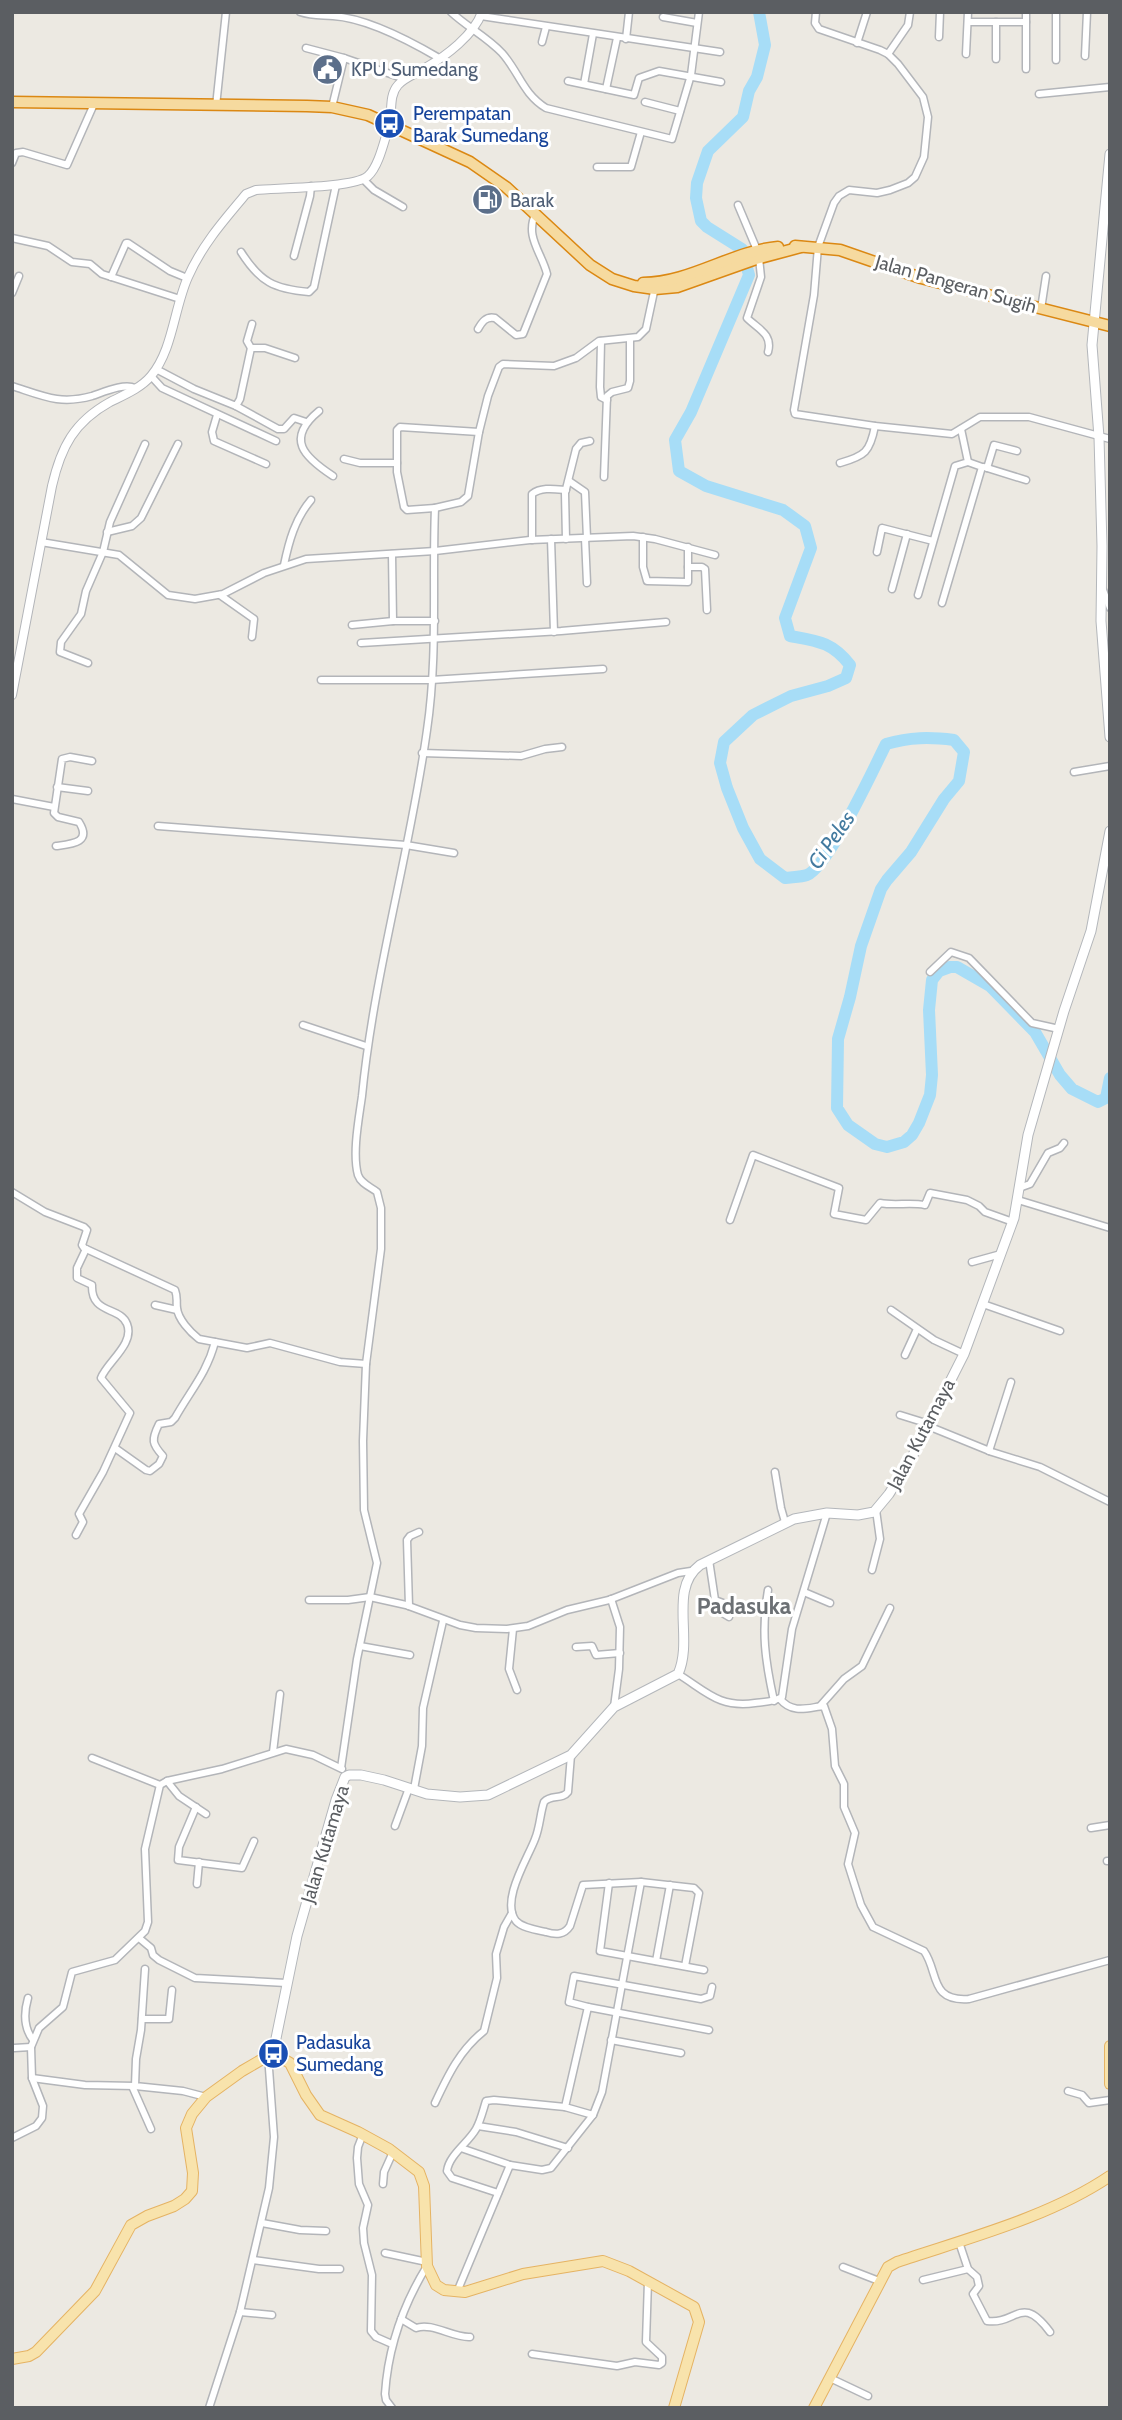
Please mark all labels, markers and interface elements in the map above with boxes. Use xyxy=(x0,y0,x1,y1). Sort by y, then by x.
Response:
public building icon: KPU Sumedang xyxy=(311,52,345,86)
place label: KPU Sumedang xyxy=(351,58,478,81)
place label: Perempatan Barak Sumedang xyxy=(413,102,549,147)
bus stop icon: Perempatan Barak Sumedang xyxy=(373,107,407,141)
fuel station icon: Barak xyxy=(470,183,504,217)
place label: Barak xyxy=(510,189,554,212)
street label: Jalan Pangeran Sugih xyxy=(872,250,1039,318)
water label: Ci Peles xyxy=(802,806,860,874)
street label: Jalan Kutamaya xyxy=(882,1375,960,1494)
district label: Padasuka xyxy=(697,1592,792,1620)
street label: Jalan Kutamaya xyxy=(296,1782,354,1907)
place label: Padasuka Sumedang xyxy=(296,2031,384,2076)
bus stop icon: Padasuka Sumedang xyxy=(256,2036,290,2070)

